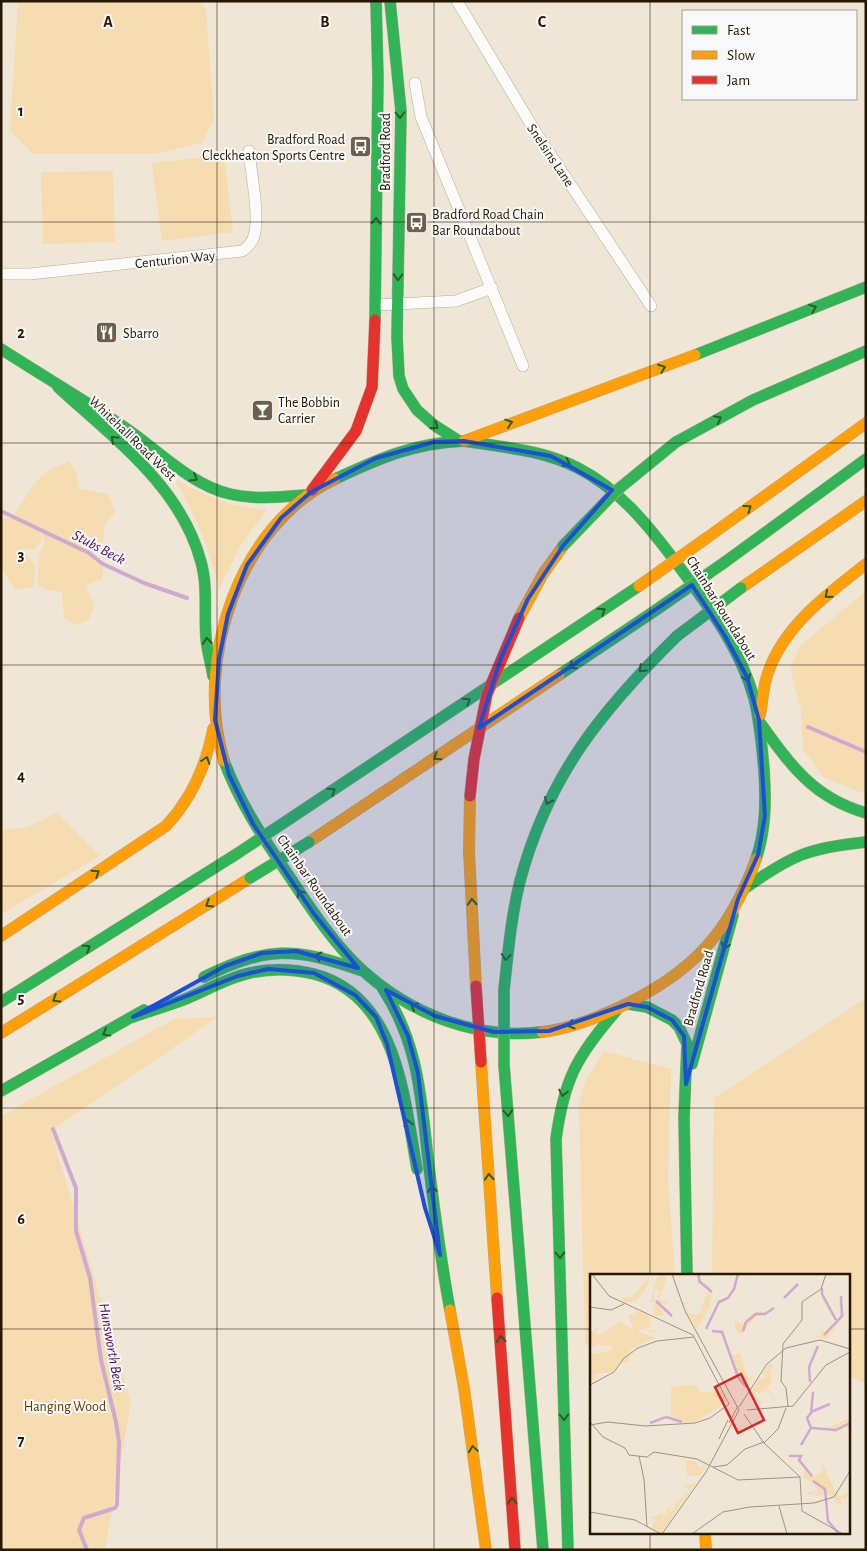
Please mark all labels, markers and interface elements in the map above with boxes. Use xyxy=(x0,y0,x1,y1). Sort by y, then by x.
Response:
legend xyxy=(682,10,857,100)
text: A xyxy=(103,14,113,30)
text: B xyxy=(320,14,330,30)
text: C xyxy=(538,14,547,30)
text: Fast xyxy=(727,23,751,38)
text: Slow xyxy=(727,48,755,63)
text: Jam xyxy=(727,73,750,88)
text: 1 xyxy=(18,103,24,119)
one-way arrow xyxy=(395,111,405,119)
street label: Bradford Road xyxy=(379,113,393,191)
street label: Snelsins Lane xyxy=(524,122,576,190)
place label: Bradford Road Cleckheaton Sports Centre xyxy=(202,133,345,163)
bus stop icon: Bradford Road Cleckheaton Sports Centre xyxy=(349,135,373,159)
place label: Bradford Road Chain Bar Roundabout xyxy=(432,208,544,238)
bus stop icon: Bradford Road Chain Bar Roundabout xyxy=(404,210,428,234)
one-way arrow xyxy=(371,217,381,224)
street label: Centurion Way xyxy=(134,249,216,271)
one-way arrow xyxy=(393,274,403,281)
one-way arrow xyxy=(809,304,817,314)
restaurant icon: Sbarro xyxy=(95,321,119,345)
text: 2 xyxy=(17,325,25,341)
place label: Sbarro xyxy=(123,327,159,341)
one-way arrow xyxy=(658,364,666,374)
street label: Whitehall Road West xyxy=(86,394,179,484)
place label: The Bobbin Carrier xyxy=(278,396,340,426)
bar icon: The Bobbin Carrier xyxy=(250,398,274,422)
one-way arrow xyxy=(713,415,722,425)
one-way arrow xyxy=(505,419,513,429)
one-way arrow xyxy=(429,420,439,429)
one-way arrow xyxy=(110,436,119,445)
one-way arrow xyxy=(562,457,571,468)
one-way arrow xyxy=(189,471,198,481)
one-way arrow xyxy=(742,505,752,514)
water label: Stubs Beck xyxy=(70,527,128,568)
text: 3 xyxy=(18,547,25,563)
street label: Chainbar Roundabout xyxy=(683,554,759,663)
one-way arrow xyxy=(825,590,834,599)
one-way arrow xyxy=(596,608,606,617)
one-way arrow xyxy=(202,636,213,644)
one-way arrow xyxy=(568,660,578,669)
one-way arrow xyxy=(638,663,647,672)
one-way arrow xyxy=(740,673,751,682)
one-way arrow xyxy=(461,698,470,707)
one-way arrow xyxy=(433,751,443,760)
one-way arrow xyxy=(200,756,210,765)
text: 4 xyxy=(17,768,25,784)
one-way arrow xyxy=(326,788,335,797)
one-way arrow xyxy=(543,796,554,805)
street label: Chainbar Roundabout xyxy=(274,833,355,939)
one-way arrow xyxy=(91,870,100,879)
one-way arrow xyxy=(297,889,306,899)
one-way arrow xyxy=(205,897,214,907)
one-way arrow xyxy=(466,898,477,906)
one-way arrow xyxy=(721,942,731,950)
one-way arrow xyxy=(81,945,91,954)
street label: Bradford Road xyxy=(681,949,716,1028)
one-way arrow xyxy=(314,951,322,962)
one-way arrow xyxy=(501,953,512,961)
text: 5 xyxy=(18,990,25,1006)
one-way arrow xyxy=(53,992,62,1002)
one-way arrow xyxy=(411,1002,420,1012)
one-way arrow xyxy=(567,1019,575,1029)
one-way arrow xyxy=(102,1026,111,1036)
one-way arrow xyxy=(558,1089,569,1098)
one-way arrow xyxy=(502,1110,513,1118)
one-way arrow xyxy=(403,1118,414,1127)
one-way arrow xyxy=(484,1173,495,1181)
one-way arrow xyxy=(427,1185,438,1193)
text: 6 xyxy=(17,1211,25,1227)
one-way arrow xyxy=(554,1251,565,1259)
inset map xyxy=(590,1274,850,1534)
water label: Hunsworth Beck xyxy=(96,1302,127,1392)
one-way arrow xyxy=(495,1335,506,1343)
park label: Hanging Wood xyxy=(24,1400,106,1414)
one-way arrow xyxy=(559,1414,570,1422)
text: 7 xyxy=(18,1433,25,1449)
one-way arrow xyxy=(468,1445,479,1453)
one-way arrow xyxy=(506,1497,517,1505)

